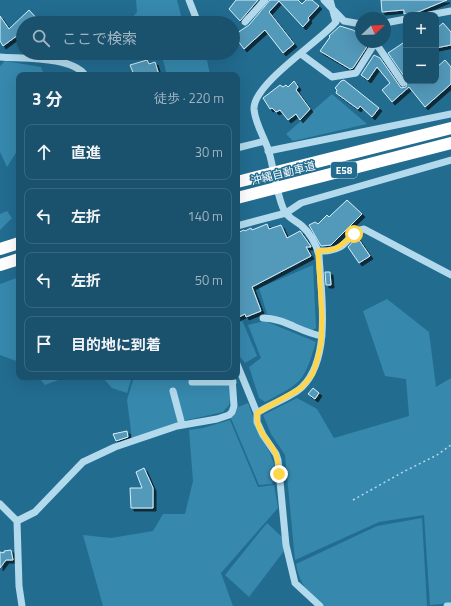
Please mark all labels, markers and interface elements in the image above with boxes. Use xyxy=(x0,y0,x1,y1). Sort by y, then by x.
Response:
north arrow xyxy=(355,12,391,48)
map controls xyxy=(403,12,439,84)
button: + xyxy=(403,12,439,48)
search box xyxy=(16,16,240,60)
icon: search xyxy=(30,27,52,49)
text: ここで検索 xyxy=(62,27,137,50)
button: − xyxy=(403,48,439,84)
text: 3 分 xyxy=(32,86,62,112)
text: 徒歩 · 220 m xyxy=(154,88,224,108)
icon: ahead xyxy=(33,141,55,163)
text: 直進 xyxy=(71,141,101,164)
text: 30 m xyxy=(195,142,223,162)
street label: 沖縄自動車道 xyxy=(249,157,317,189)
road number: E58 xyxy=(331,162,357,178)
icon: left xyxy=(33,205,55,227)
text: 左折 xyxy=(71,205,101,228)
text: 140 m xyxy=(187,206,223,226)
route start xyxy=(345,225,363,243)
icon: left xyxy=(33,269,55,291)
text: 左折 xyxy=(71,269,101,292)
text: 50 m xyxy=(195,270,223,290)
icon: arrive xyxy=(33,333,55,355)
text: 目的地に到着 xyxy=(71,333,161,356)
route end xyxy=(270,465,288,483)

